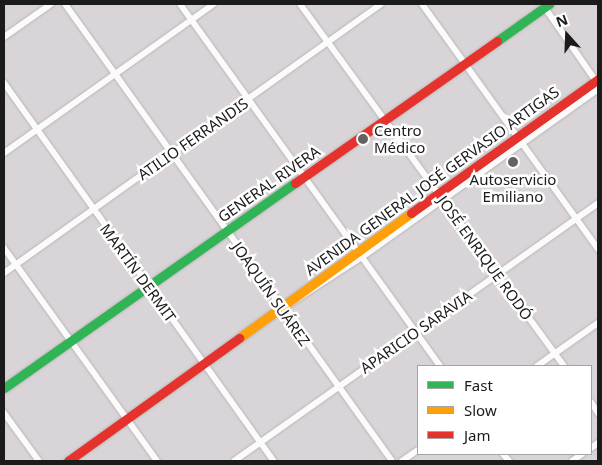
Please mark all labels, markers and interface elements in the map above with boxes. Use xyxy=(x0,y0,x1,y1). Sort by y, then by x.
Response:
north arrow xyxy=(542,10,592,60)
text: N xyxy=(553,10,570,31)
street label: AVENIDA GENERAL JOSÉ GERVASIO ARTIGAS xyxy=(302,83,562,279)
street label: ATILIO FERRANDIS xyxy=(134,94,252,184)
place label: Centro Médico xyxy=(374,121,425,156)
marker: Centro Médico xyxy=(356,132,370,146)
street label: GENERAL RIVERA xyxy=(215,142,323,226)
marker: Autoservicio Emiliano xyxy=(507,156,519,168)
place label: Autoservicio Emiliano xyxy=(470,170,556,205)
street label: JOSÉ ENRIQUE RODÓ xyxy=(434,192,536,324)
street label: MARTÍN DERMIT xyxy=(96,220,180,326)
street label: JOAQUÍN SUÁREZ xyxy=(228,239,314,349)
street label: APARICIO SARAVIA xyxy=(357,287,475,377)
legend xyxy=(417,365,592,455)
text: Fast xyxy=(464,375,493,395)
text: Slow xyxy=(464,400,497,420)
text: Jam xyxy=(464,425,491,445)

